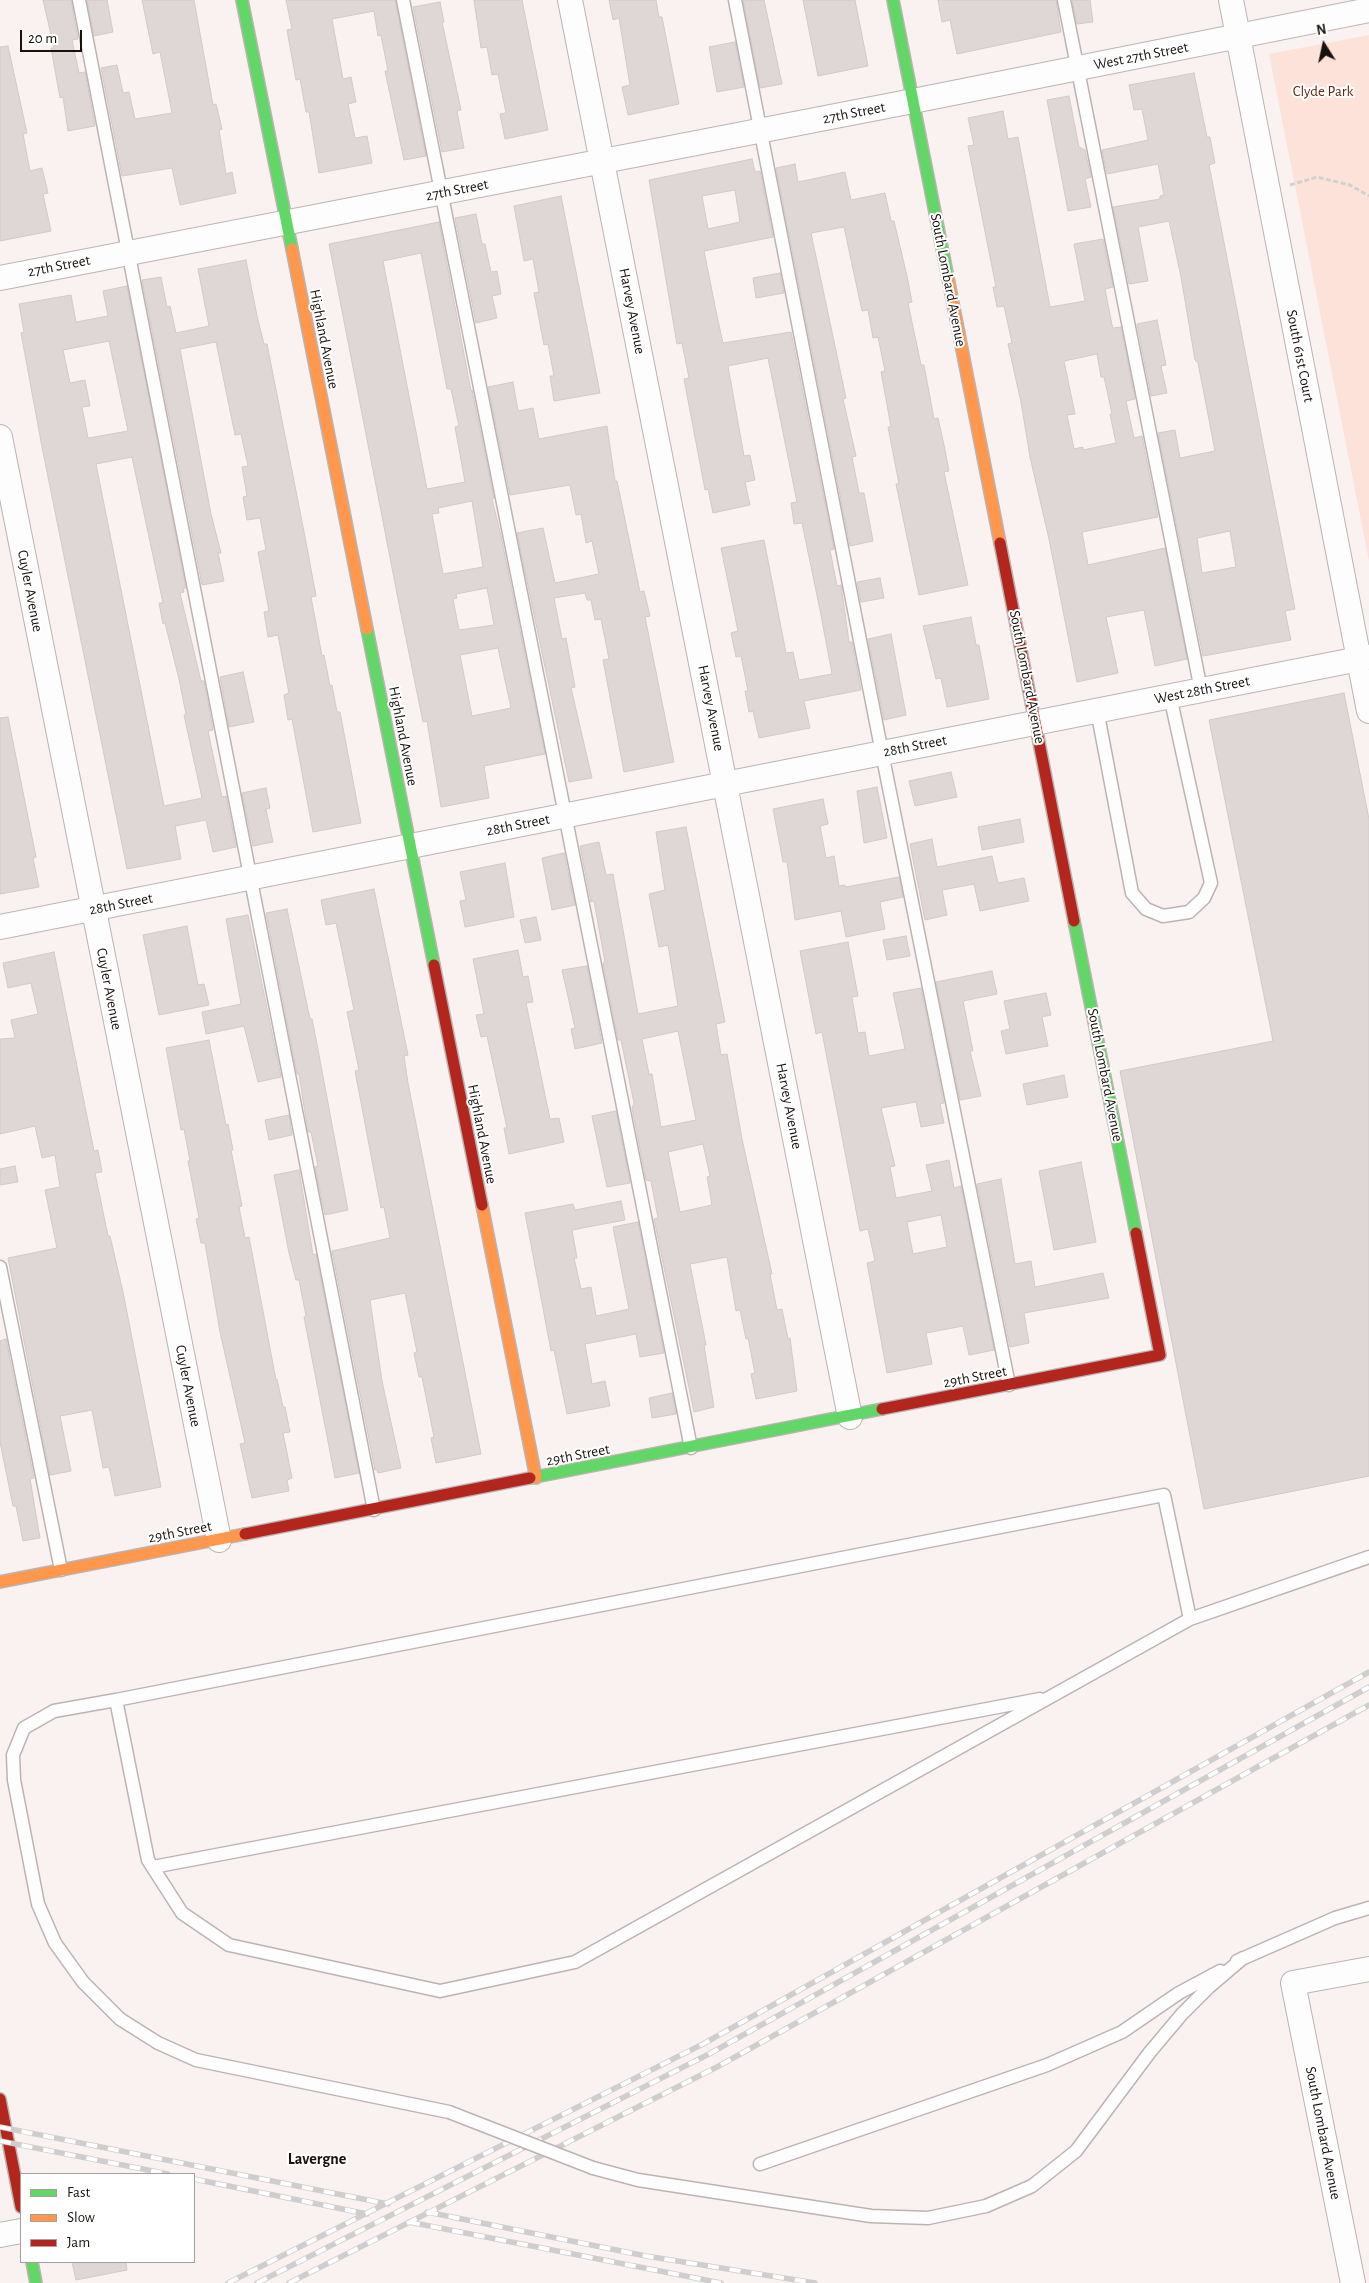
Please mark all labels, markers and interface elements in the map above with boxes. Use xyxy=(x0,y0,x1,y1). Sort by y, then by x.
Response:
scale bar xyxy=(22,20,85,52)
north arrow xyxy=(1299,20,1349,70)
text: N xyxy=(1315,22,1327,38)
text: 20 m xyxy=(28,31,57,46)
street label: West 27th Street xyxy=(1092,38,1190,74)
park label: Clyde Park xyxy=(1293,82,1353,100)
street label: 27th Street xyxy=(821,98,887,128)
street label: 27th Street xyxy=(424,175,490,205)
street label: South Lombard Avenue xyxy=(926,212,970,348)
street label: 27th Street xyxy=(26,251,92,281)
street label: Harvey Avenue xyxy=(615,266,649,356)
street label: Highland Avenue xyxy=(306,288,342,390)
street label: South 61st Court xyxy=(1282,308,1318,404)
street label: Cuyler Avenue xyxy=(13,548,47,634)
street label: South Lombard Avenue xyxy=(1005,609,1049,745)
street label: Harvey Avenue xyxy=(694,663,728,753)
street label: West 28th Street xyxy=(1153,672,1251,708)
street label: Highland Avenue xyxy=(385,685,421,787)
street label: 28th Street xyxy=(882,731,948,761)
street label: 28th Street xyxy=(485,810,551,840)
street label: 28th Street xyxy=(88,889,154,919)
street label: Cuyler Avenue xyxy=(92,946,126,1032)
street label: South Lombard Avenue xyxy=(1083,1007,1127,1143)
street label: Harvey Avenue xyxy=(772,1061,806,1151)
street label: Highland Avenue xyxy=(464,1083,500,1185)
street label: Cuyler Avenue xyxy=(171,1343,205,1429)
street label: 29th Street xyxy=(942,1362,1008,1392)
street label: 29th Street xyxy=(545,1440,611,1470)
street label: 29th Street xyxy=(147,1517,213,1547)
street label: South Lombard Avenue xyxy=(1301,2065,1345,2201)
district label: Lavergne xyxy=(288,2149,346,2169)
legend xyxy=(20,2173,195,2263)
text: Fast xyxy=(67,2185,90,2200)
text: Slow xyxy=(67,2210,95,2225)
text: Jam xyxy=(67,2235,90,2250)

